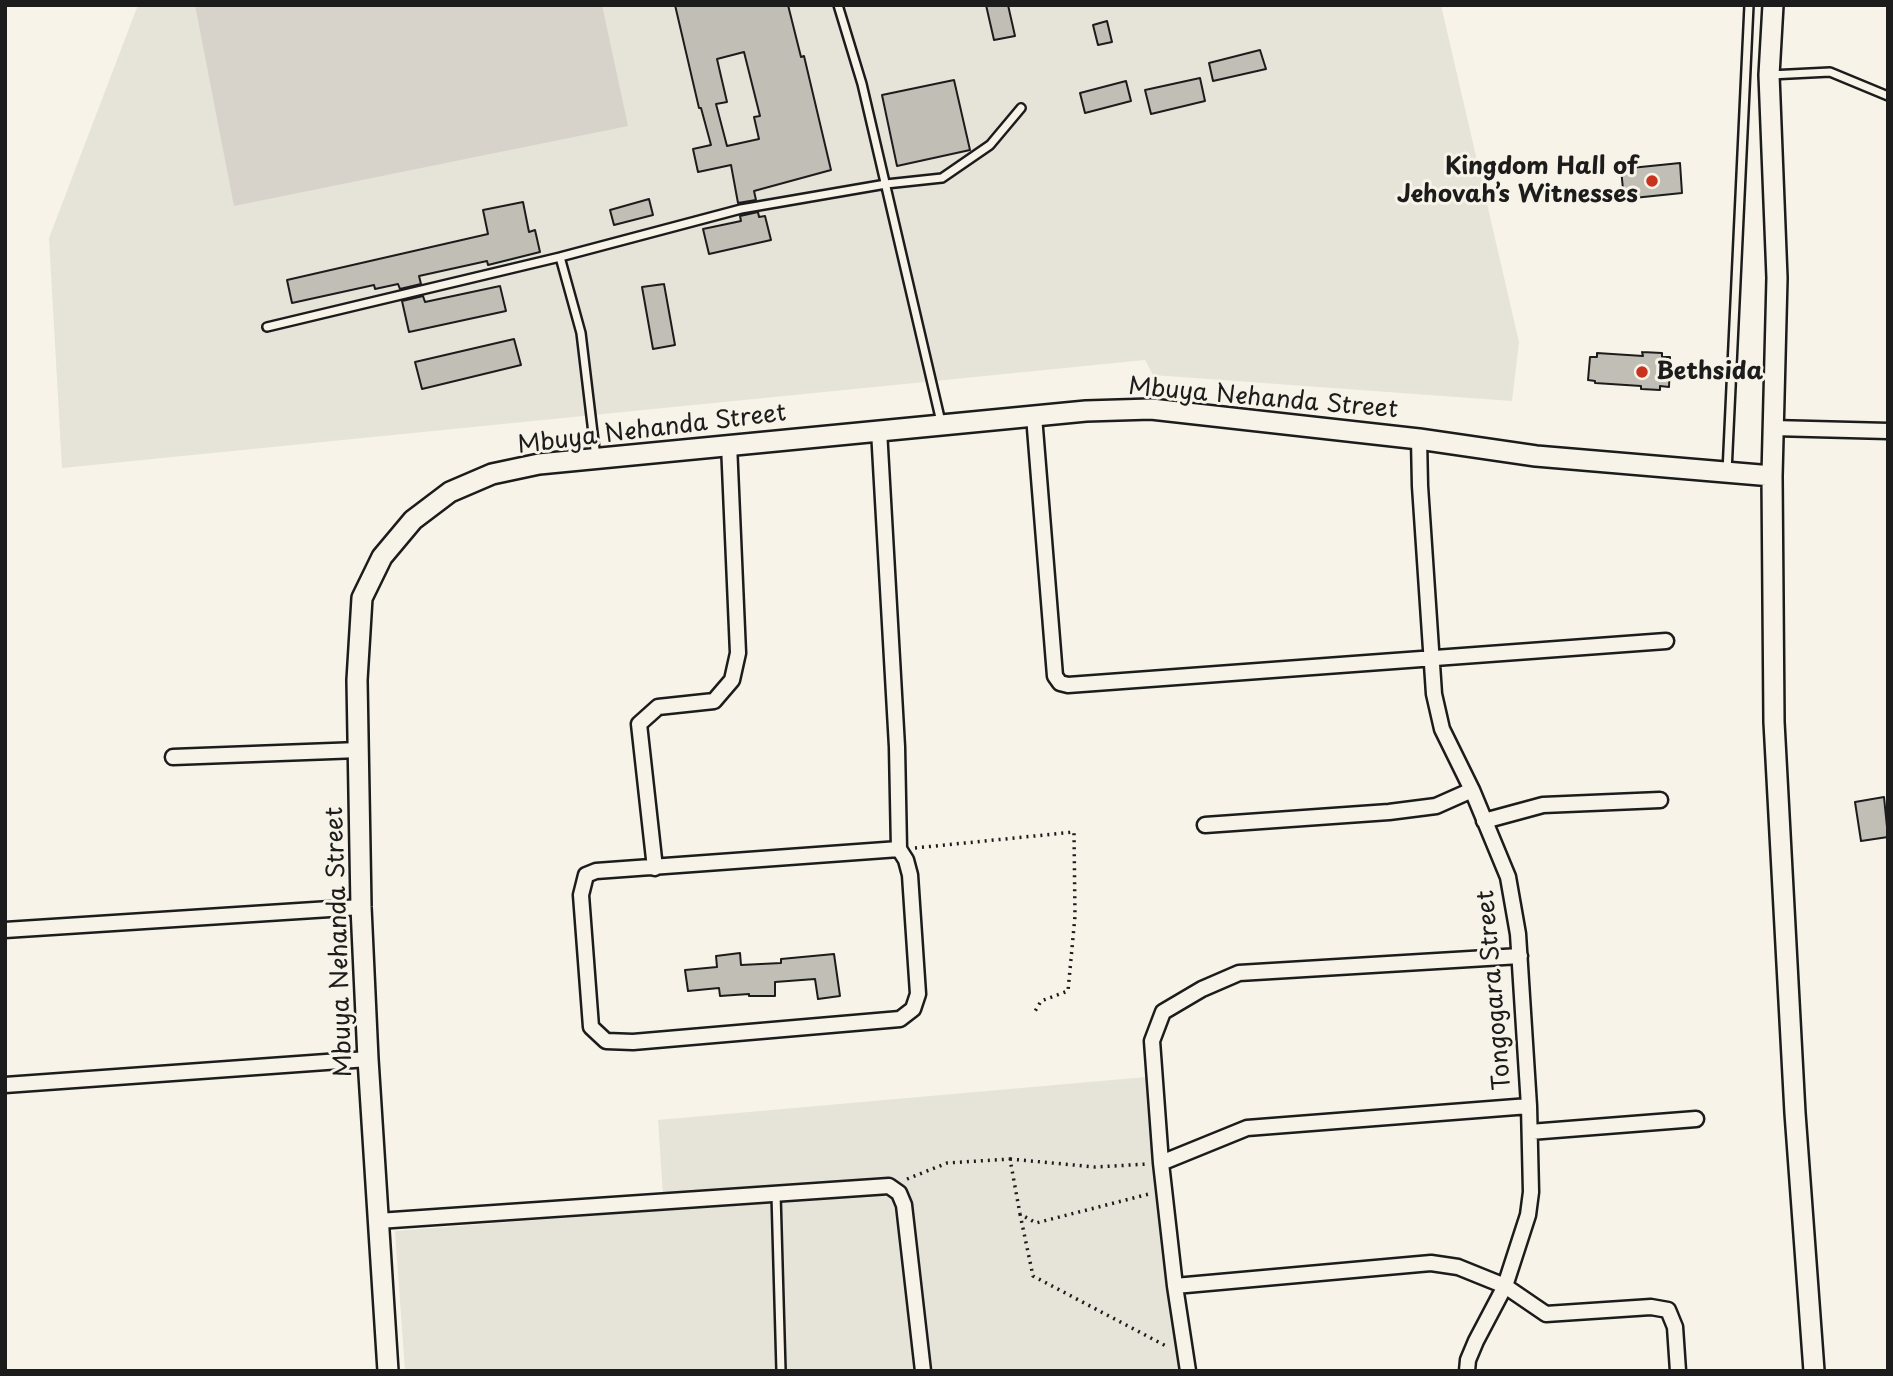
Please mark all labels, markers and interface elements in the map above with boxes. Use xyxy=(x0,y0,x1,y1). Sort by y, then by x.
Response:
place label: Kingdom Hall of Jehovah’s Witnesses xyxy=(1397,153,1638,209)
marker: Kingdom Hall of Jehovah’s Witnesses xyxy=(1644,173,1660,189)
place label: Bethsida xyxy=(1656,358,1763,386)
marker: Bethsida xyxy=(1634,364,1650,380)
street label: Mbuya Nehanda Street xyxy=(1127,373,1399,425)
street label: Mbuya Nehanda Street xyxy=(516,399,788,461)
street label: Mbuya Nehanda Street xyxy=(321,806,359,1078)
street label: Tongogara Street xyxy=(1472,889,1518,1091)

